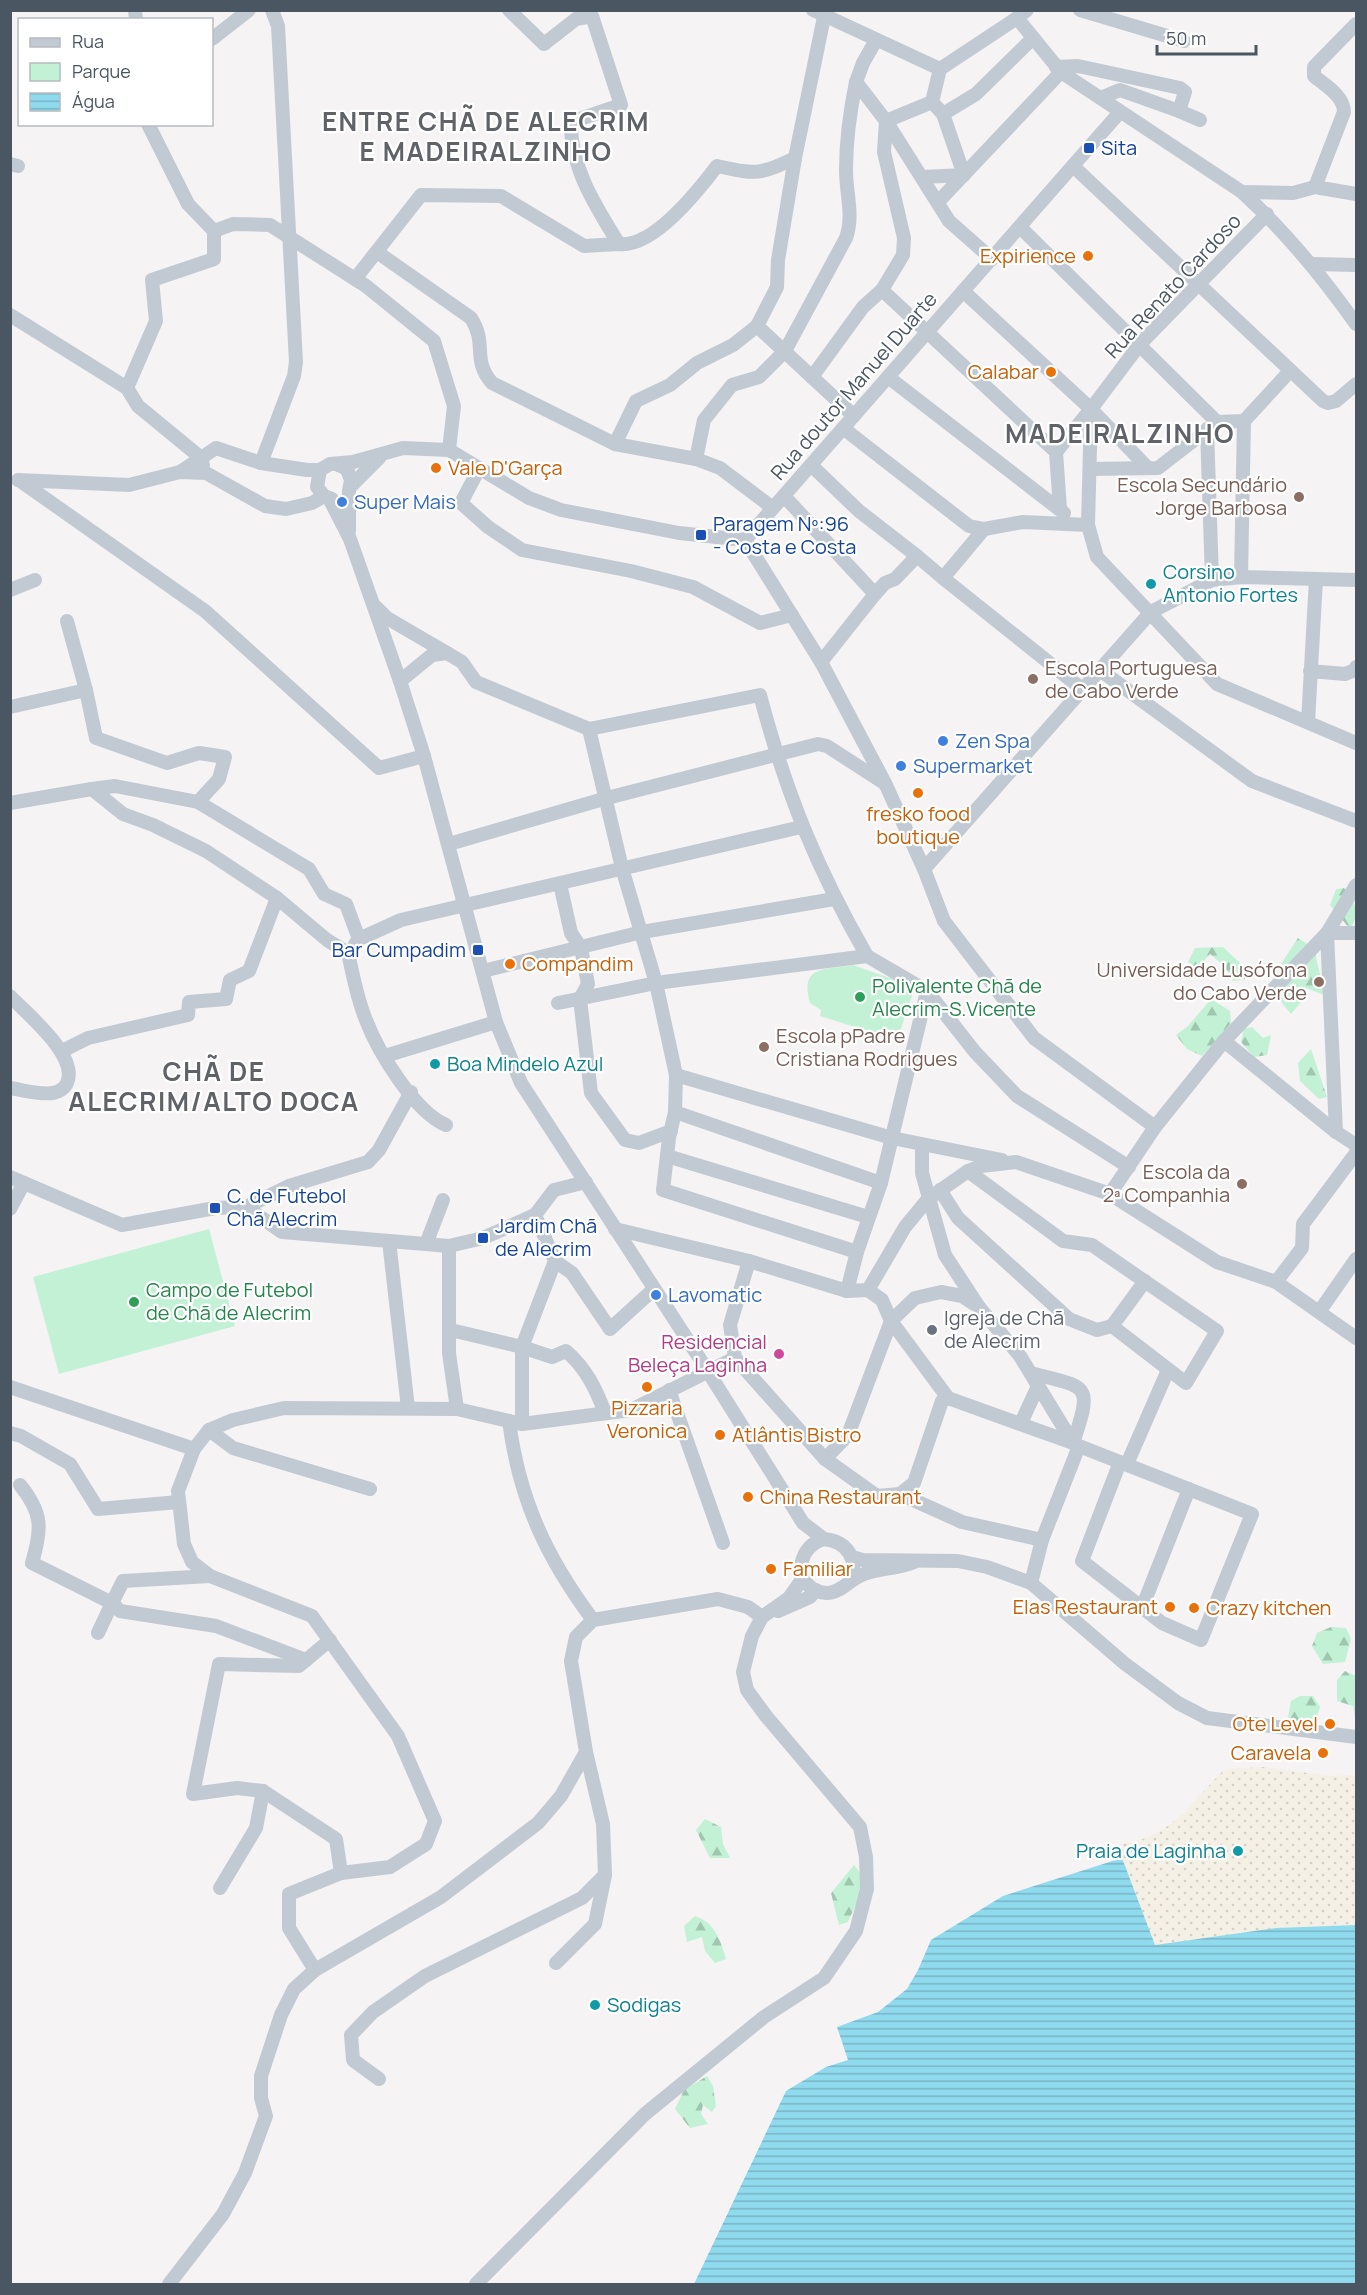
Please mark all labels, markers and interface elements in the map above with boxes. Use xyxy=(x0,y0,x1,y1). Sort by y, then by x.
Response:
legend xyxy=(18,18,213,126)
scale bar xyxy=(1157,18,1256,56)
text: 50 m xyxy=(1166,26,1206,50)
text: Rua xyxy=(72,29,104,53)
text: Parque xyxy=(72,59,131,83)
text: Água xyxy=(72,89,115,113)
district label: ENTRE CHÃ DE ALECRIM E MADEIRALZINHO xyxy=(322,103,650,169)
place label: Sita xyxy=(1101,134,1137,161)
marker: Sita xyxy=(1082,141,1096,155)
street label: Rua Renato Cardoso xyxy=(1099,207,1247,364)
place label: Expirience xyxy=(980,242,1076,269)
marker: Expirience xyxy=(1081,249,1095,263)
street label: Rua doutor Manuel Duarte xyxy=(764,286,943,485)
place label: Calabar xyxy=(968,358,1039,385)
marker: Calabar xyxy=(1044,365,1058,379)
district label: MADEIRALZINHO xyxy=(1005,415,1235,451)
place label: Vale D'Garça xyxy=(448,454,563,481)
marker: Vale D'Garça xyxy=(429,461,443,475)
place label: Escola Secundário Jorge Barbosa xyxy=(1117,471,1287,521)
place label: Super Mais xyxy=(354,488,456,515)
marker: Escola Secundário Jorge Barbosa xyxy=(1292,490,1306,504)
marker: Super Mais xyxy=(335,495,349,509)
place label: Paragem Nº:96 - Costa e Costa xyxy=(713,510,856,560)
marker: Paragem Nº:96 - Costa e Costa xyxy=(694,528,708,542)
place label: Corsino Antonio Fortes xyxy=(1163,558,1298,608)
marker: Corsino Antonio Fortes xyxy=(1144,577,1158,591)
place label: Escola Portuguesa de Cabo Verde xyxy=(1045,654,1217,704)
marker: Escola Portuguesa de Cabo Verde xyxy=(1026,672,1040,686)
place label: Zen Spa xyxy=(955,727,1030,754)
marker: Zen Spa xyxy=(936,734,950,748)
place label: Supermarket xyxy=(913,752,1033,779)
marker: Supermarket xyxy=(894,759,908,773)
marker: fresko food boutique xyxy=(911,786,925,800)
place label: fresko food boutique xyxy=(866,800,970,850)
place label: Bar Cumpadim xyxy=(332,936,466,963)
marker: Bar Cumpadim xyxy=(471,943,485,957)
place label: Compandim xyxy=(522,950,633,977)
place label: Universidade Lusófona do Cabo Verde xyxy=(1097,956,1307,1006)
marker: Compandim xyxy=(503,957,517,971)
place label: Polivalente Chã de Alecrim-S.Vicente xyxy=(872,972,1042,1022)
marker: Universidade Lusófona do Cabo Verde xyxy=(1312,975,1326,989)
marker: Polivalente Chã de Alecrim-S.Vicente xyxy=(853,990,867,1004)
place label: Escola pPadre Cristiana Rodrigues xyxy=(776,1022,958,1072)
marker: Escola pPadre Cristiana Rodrigues xyxy=(757,1040,771,1054)
place label: Boa Mindelo Azul xyxy=(447,1050,603,1077)
district label: CHÃ DE ALECRIM/ALTO DOCA xyxy=(68,1053,360,1119)
marker: Boa Mindelo Azul xyxy=(428,1057,442,1071)
place label: Escola da 2ª Companhia xyxy=(1103,1158,1230,1208)
marker: Escola da 2ª Companhia xyxy=(1235,1177,1249,1191)
place label: C. de Futebol Chã Alecrim xyxy=(227,1182,347,1232)
marker: C. de Futebol Chã Alecrim xyxy=(208,1201,222,1215)
place label: Jardim Chã de Alecrim xyxy=(495,1212,597,1262)
marker: Jardim Chã de Alecrim xyxy=(476,1231,490,1245)
place label: Campo de Futebol de Chã de Alecrim xyxy=(146,1276,313,1326)
place label: Lavomatic xyxy=(668,1281,762,1308)
marker: Lavomatic xyxy=(649,1288,663,1302)
marker: Campo de Futebol de Chã de Alecrim xyxy=(127,1295,141,1309)
place label: Igreja de Chã de Alecrim xyxy=(944,1304,1064,1354)
marker: Igreja de Chã de Alecrim xyxy=(925,1323,939,1337)
place label: Residencial Beleça Laginha xyxy=(628,1328,767,1378)
marker: Residencial Beleça Laginha xyxy=(772,1347,786,1361)
marker: Pizzaria Veronica xyxy=(640,1380,654,1394)
place label: Pizzaria Veronica xyxy=(607,1394,687,1444)
place label: Atlântis Bistro xyxy=(732,1421,862,1448)
marker: Atlântis Bistro xyxy=(713,1428,727,1442)
place label: China Restaurant xyxy=(760,1483,921,1510)
marker: China Restaurant xyxy=(741,1490,755,1504)
place label: Familiar xyxy=(783,1555,853,1582)
marker: Familiar xyxy=(764,1562,778,1576)
place label: Elas Restaurant xyxy=(1013,1593,1158,1620)
place label: Crazy kitchen xyxy=(1206,1594,1331,1621)
marker: Elas Restaurant xyxy=(1163,1600,1177,1614)
marker: Crazy kitchen xyxy=(1187,1601,1201,1615)
place label: Ote Level xyxy=(1233,1710,1318,1737)
marker: Ote Level xyxy=(1323,1717,1337,1731)
place label: Caravela xyxy=(1231,1739,1311,1766)
marker: Caravela xyxy=(1316,1746,1330,1760)
place label: Praia de Laginha xyxy=(1076,1837,1226,1864)
marker: Praia de Laginha xyxy=(1231,1844,1245,1858)
place label: Sodigas xyxy=(607,1991,681,2018)
marker: Sodigas xyxy=(588,1998,602,2012)

